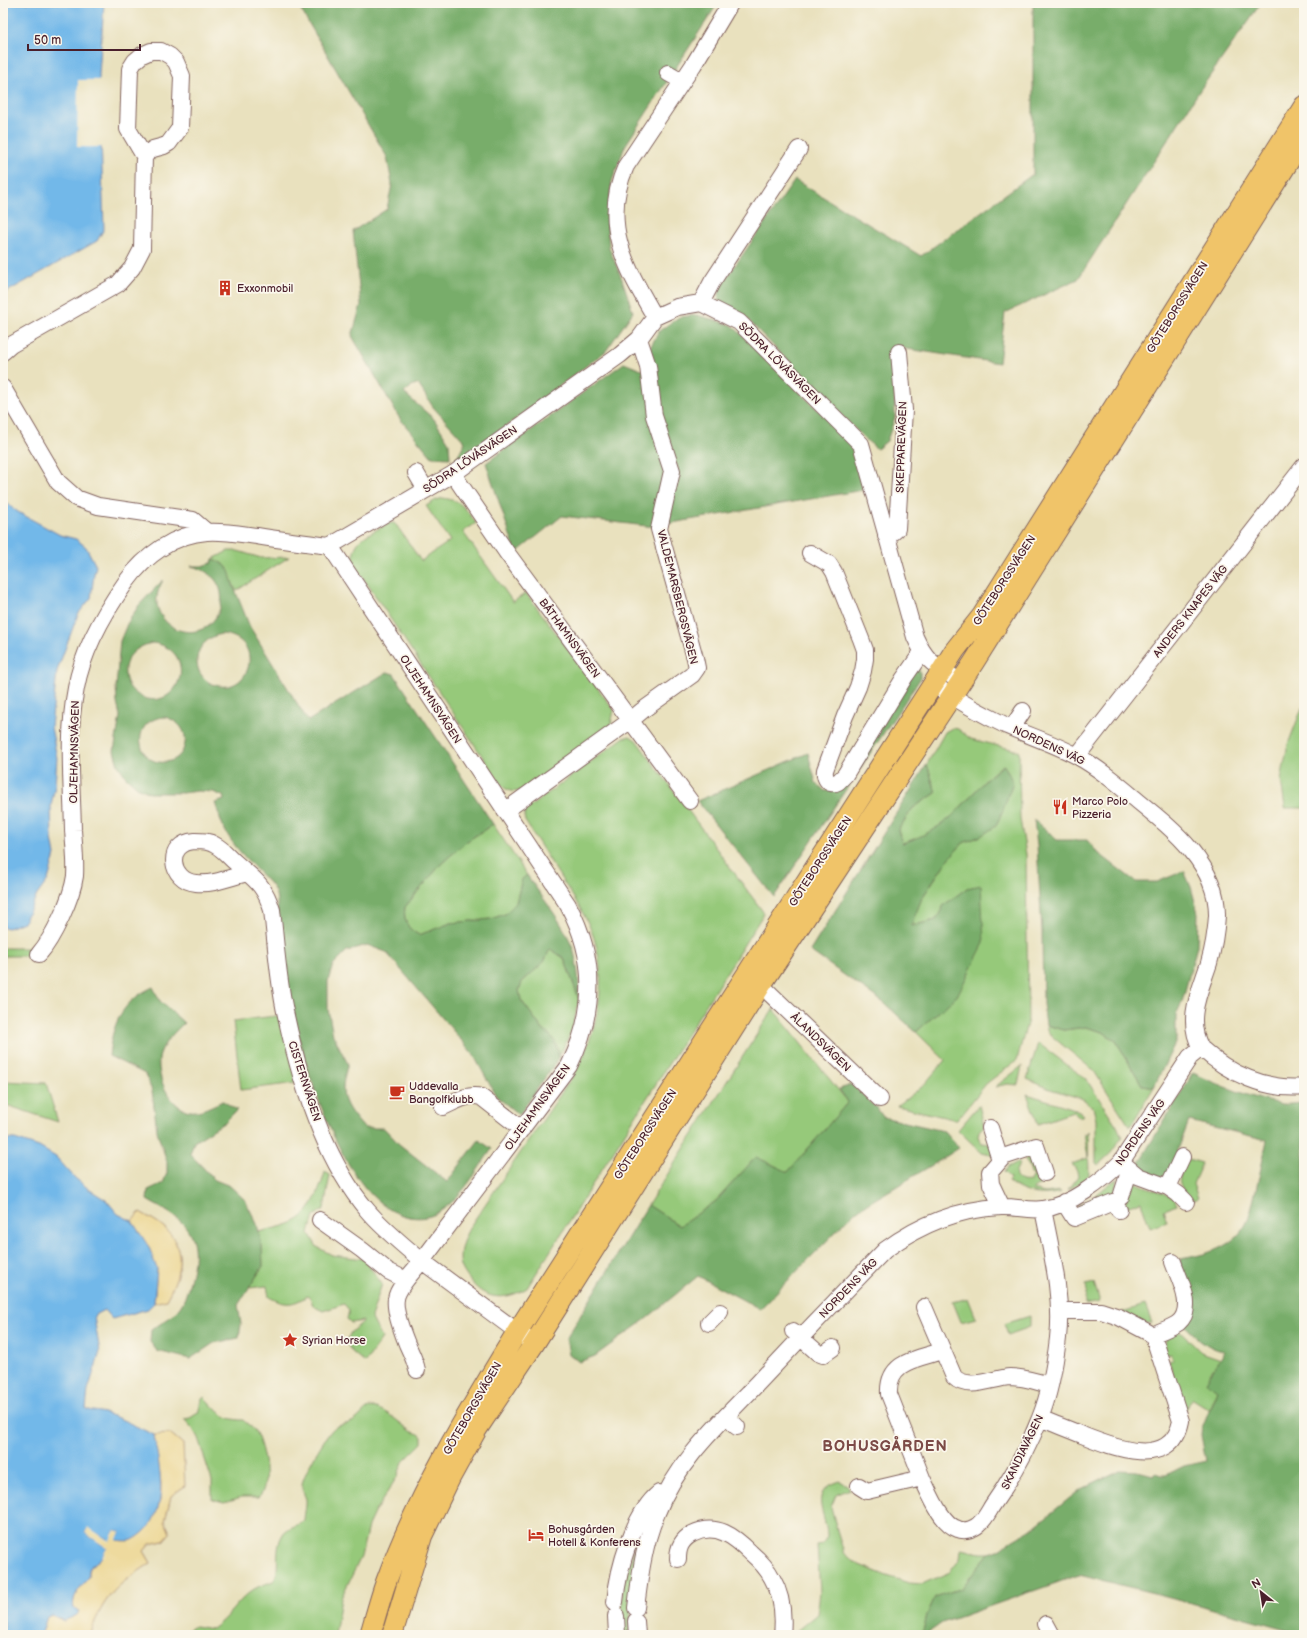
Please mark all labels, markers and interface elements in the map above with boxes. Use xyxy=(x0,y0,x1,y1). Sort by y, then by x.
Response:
scale bar xyxy=(28,26,140,52)
text: 50 m xyxy=(34,33,61,48)
street label: GÖTEBORGSVÄGEN xyxy=(1143,259,1211,355)
building icon: Exxonmobil xyxy=(216,279,234,297)
place label: Exxonmobil xyxy=(237,282,293,295)
street label: SÖDRA LÖVÅSVÄGEN xyxy=(736,319,824,407)
street label: SKEPPAREVÄGEN xyxy=(892,401,910,493)
street label: SÖDRA LÖVÅSVÄGEN xyxy=(420,422,520,496)
street label: VALDEMARSBERGSVÄGEN xyxy=(654,528,702,666)
street label: GÖTEBORGSVÄGEN xyxy=(970,532,1038,628)
street label: ANDERS KNAPES VÄG xyxy=(1149,562,1231,660)
street label: BÅTHAMNSVÄGEN xyxy=(536,595,604,681)
street label: OLJEHAMNSVÄGEN xyxy=(397,652,465,746)
street label: OLJEHAMNSVÄGEN xyxy=(66,700,82,804)
street label: NORDENS VÄG xyxy=(1011,722,1087,768)
place label: Marco Polo Pizzeria xyxy=(1072,795,1128,821)
restaurant icon: Marco Polo Pizzeria xyxy=(1051,798,1069,816)
street label: GÖTEBORGSVÄGEN xyxy=(786,813,854,909)
street label: ÅLANDSVÄGEN xyxy=(788,1010,854,1074)
street label: CISTERNVÄGEN xyxy=(285,1039,325,1123)
street label: OLJEHAMNSVÄGEN xyxy=(501,1061,573,1153)
place label: Uddevalla Bangolfklubb xyxy=(409,1080,474,1106)
cafe icon: Uddevalla Bangolfklubb xyxy=(388,1083,406,1101)
street label: GÖTEBORGSVÄGEN xyxy=(611,1086,679,1182)
street label: NORDENS VÄG xyxy=(1112,1096,1168,1168)
street label: NORDENS VÄG xyxy=(816,1255,880,1321)
place icon: Syrian Horse xyxy=(281,1331,299,1349)
place label: Syrian Horse xyxy=(302,1334,366,1347)
street label: GÖTEBORGSVÄGEN xyxy=(440,1359,504,1457)
street label: SKANDIAVÄGEN xyxy=(998,1412,1046,1492)
district label: BOHUSGÅRDEN xyxy=(822,1435,948,1456)
place label: Bohusgården Hotell & Konferens xyxy=(548,1523,641,1549)
hotel icon: Bohusgården Hotell & Konferens xyxy=(527,1526,545,1544)
north arrow xyxy=(1241,1572,1281,1612)
text: N xyxy=(1249,1576,1263,1591)

